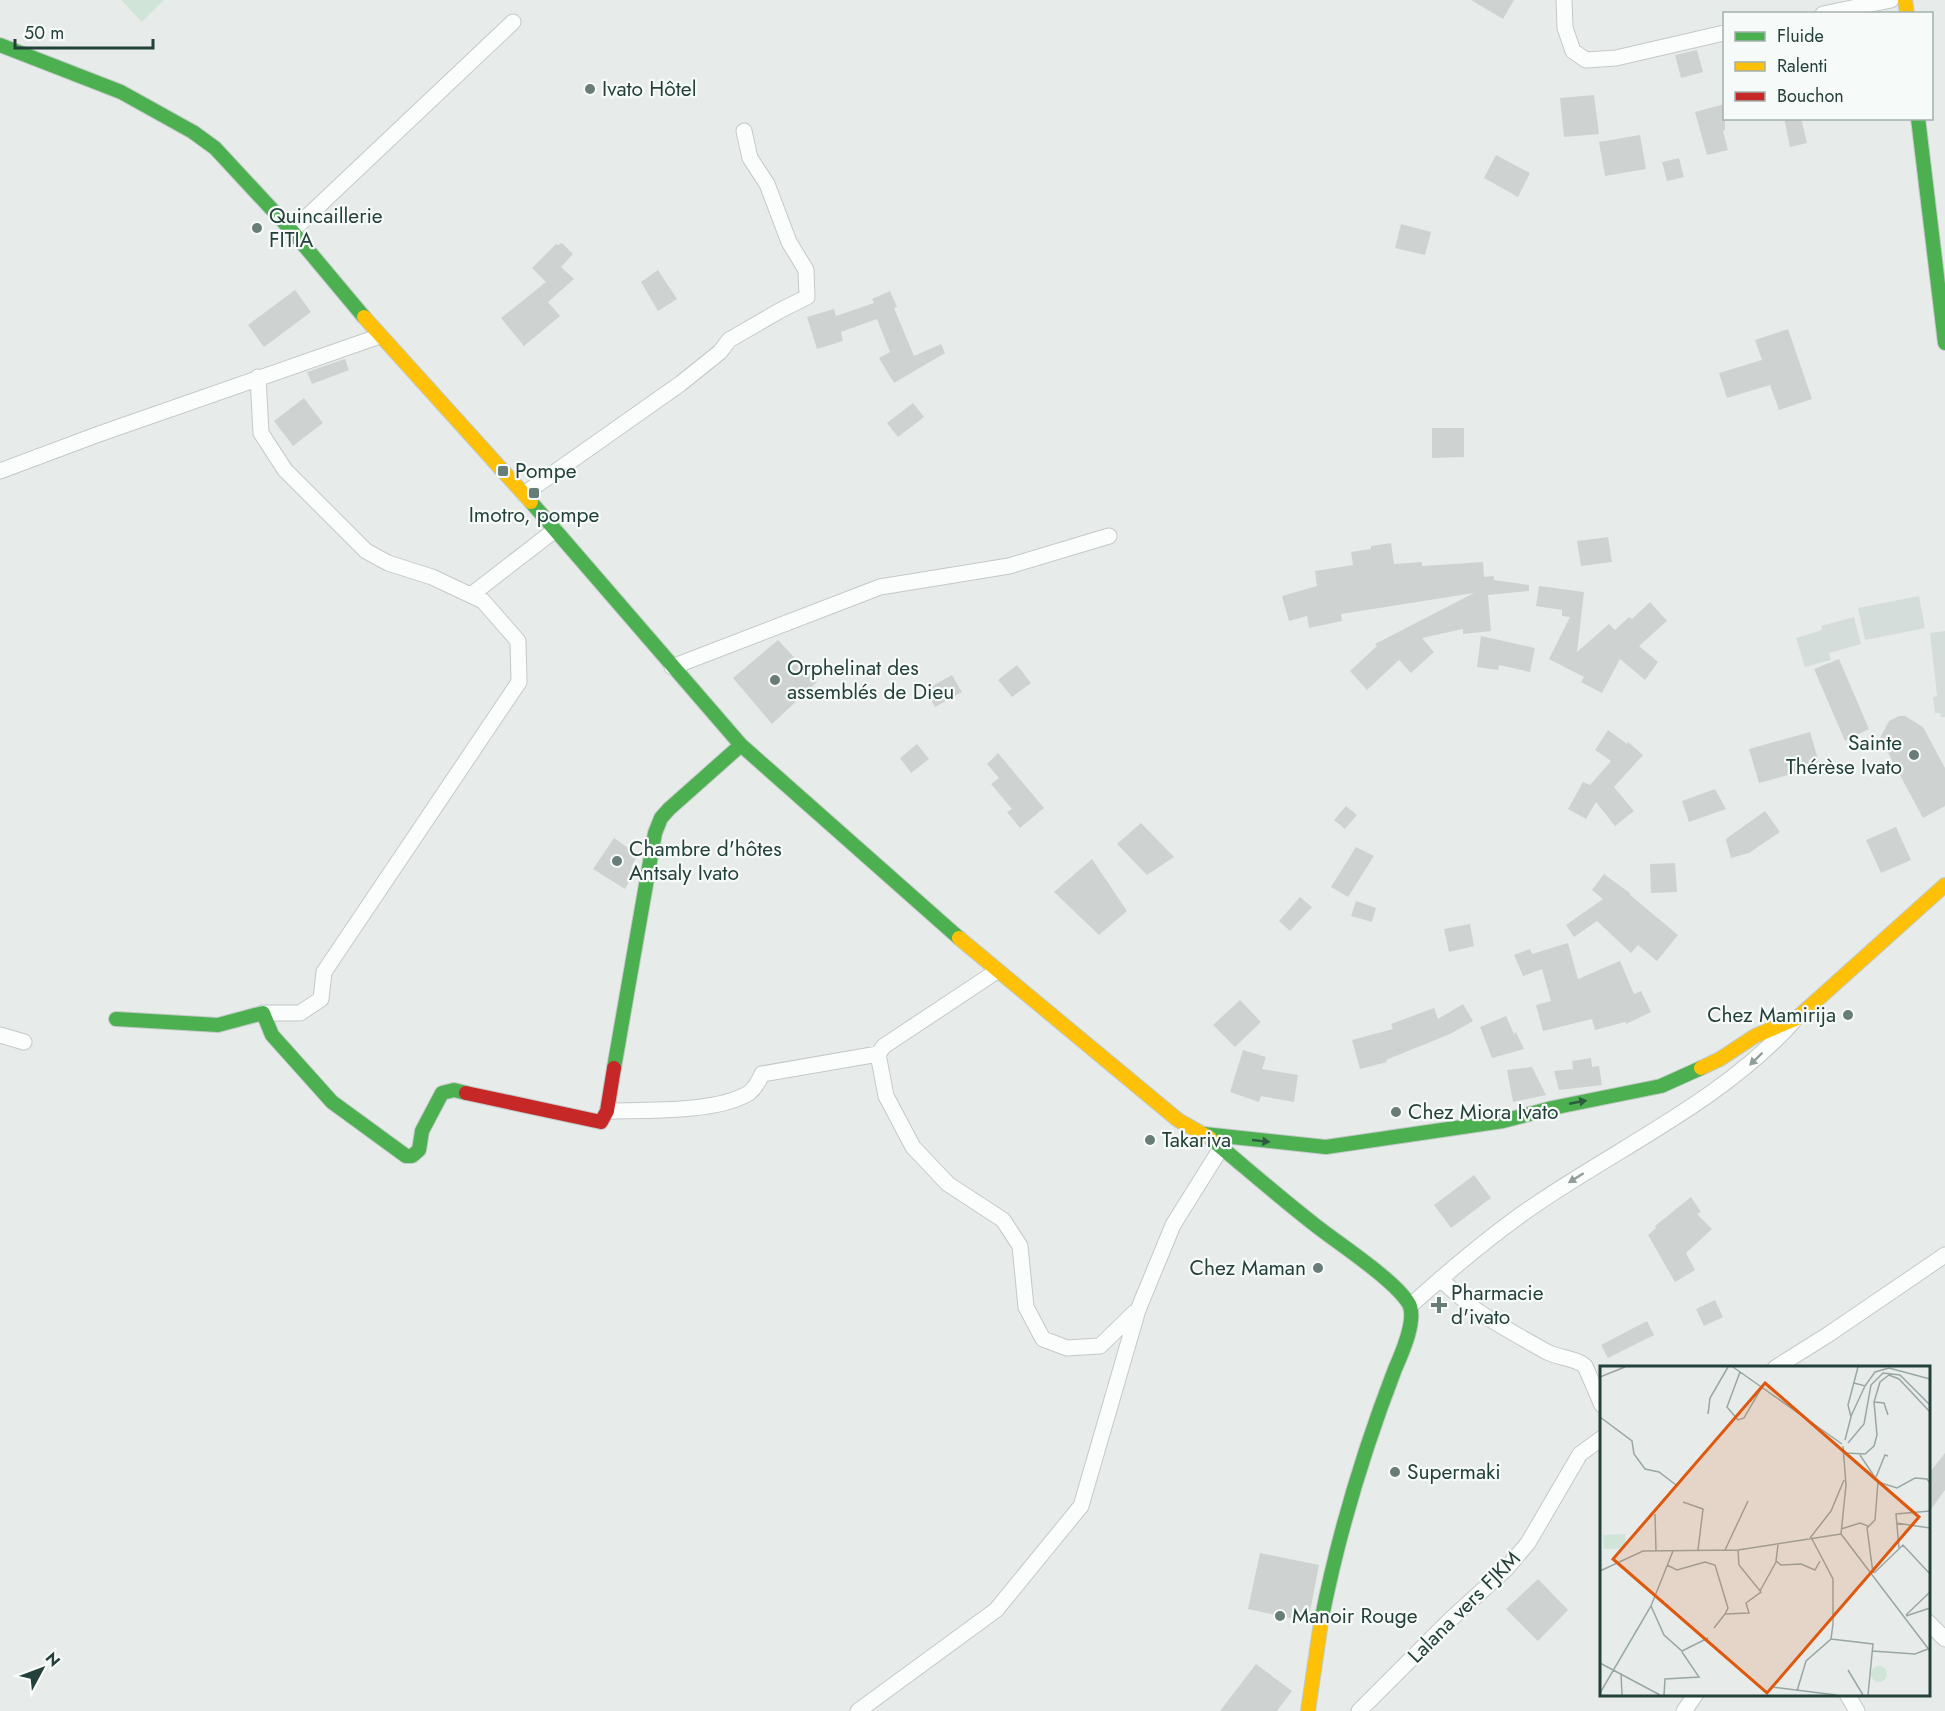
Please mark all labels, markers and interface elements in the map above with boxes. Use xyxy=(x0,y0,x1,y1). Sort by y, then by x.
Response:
scale bar xyxy=(15,12,153,50)
legend xyxy=(1723,12,1933,120)
text: 50 m xyxy=(24,20,64,46)
text: Fluide xyxy=(1777,23,1824,49)
text: Ralenti xyxy=(1777,53,1828,79)
place label: Ivato Hôtel xyxy=(602,74,696,104)
marker: Ivato Hôtel xyxy=(583,82,597,96)
text: Bouchon xyxy=(1777,83,1844,109)
place label: Quincaillerie FITIA xyxy=(269,201,383,255)
marker: Quincaillerie FITIA xyxy=(250,221,264,235)
place label: Pompe xyxy=(515,456,577,486)
marker: Pompe xyxy=(496,464,510,478)
marker: Imotro, pompe xyxy=(527,486,541,500)
place label: Imotro, pompe xyxy=(469,500,600,530)
place label: Orphelinat des assemblés de Dieu xyxy=(787,653,954,707)
marker: Orphelinat des assemblés de Dieu xyxy=(768,673,782,687)
place label: Sainte Thérèse Ivato xyxy=(1786,728,1902,782)
marker: Sainte Thérèse Ivato xyxy=(1907,748,1921,762)
place label: Chambre d'hôtes Antsaly Ivato xyxy=(629,834,782,888)
marker: Chambre d'hôtes Antsaly Ivato xyxy=(610,854,624,868)
place label: Chez Mamirija xyxy=(1707,1000,1836,1030)
marker: Chez Mamirija xyxy=(1841,1008,1855,1022)
one-way arrow xyxy=(1748,1052,1763,1066)
place label: Chez Miora Ivato xyxy=(1408,1097,1558,1127)
one-way arrow xyxy=(1569,1097,1588,1106)
marker: Chez Miora Ivato xyxy=(1389,1105,1403,1119)
place label: Takariva xyxy=(1162,1125,1231,1155)
marker: Takariva xyxy=(1143,1133,1157,1147)
one-way arrow xyxy=(1252,1136,1271,1146)
one-way arrow xyxy=(1568,1173,1584,1184)
place label: Chez Maman xyxy=(1190,1253,1306,1283)
marker: Chez Maman xyxy=(1311,1261,1325,1275)
place label: Pharmacie d'ivato xyxy=(1451,1278,1544,1332)
marker: Pharmacie d'ivato xyxy=(1432,1298,1446,1312)
inset map xyxy=(1600,1366,1930,1696)
place label: Supermaki xyxy=(1407,1457,1501,1487)
marker: Supermaki xyxy=(1388,1465,1402,1479)
street label: Lalana vers FJKM xyxy=(1401,1544,1527,1670)
place label: Manoir Rouge xyxy=(1292,1601,1418,1631)
marker: Manoir Rouge xyxy=(1273,1609,1287,1623)
north arrow xyxy=(12,1639,72,1699)
text: N xyxy=(40,1647,66,1672)

